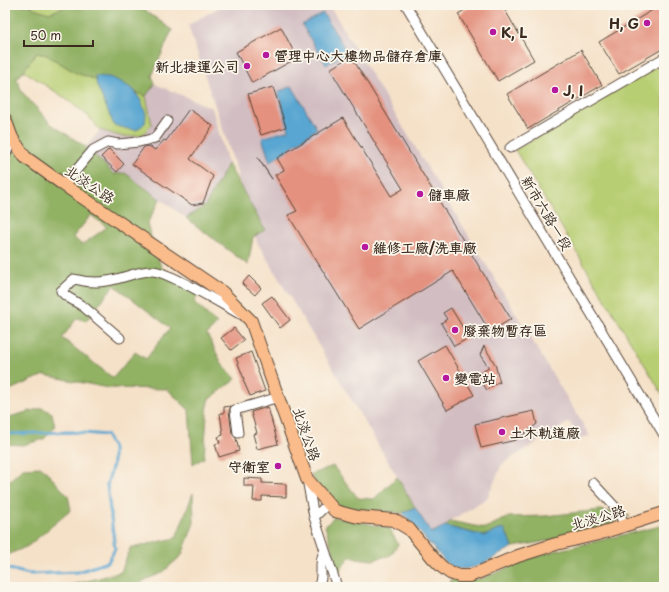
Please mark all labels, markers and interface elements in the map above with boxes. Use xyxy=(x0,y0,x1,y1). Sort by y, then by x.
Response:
place label: H, G xyxy=(609,13,639,34)
marker: H, G xyxy=(642,18,652,28)
scale bar xyxy=(24,22,93,48)
place label: K, L xyxy=(501,22,527,43)
text: 50 m xyxy=(30,26,61,44)
marker: K, L xyxy=(488,27,498,37)
place label: 管理中心大樓物品儲存倉庫 xyxy=(274,45,442,66)
marker: 管理中心大樓物品儲存倉庫 xyxy=(261,50,271,60)
place label: 新北捷運公司 xyxy=(155,56,239,77)
marker: 新北捷運公司 xyxy=(242,61,252,71)
place label: J, I xyxy=(563,80,583,101)
marker: J, I xyxy=(550,85,560,95)
street label: 北淡公路 xyxy=(61,160,119,208)
street label: 新市六路一段 xyxy=(516,172,578,254)
place label: 儲車廠 xyxy=(428,184,470,205)
marker: 儲車廠 xyxy=(415,189,425,199)
place label: 維修工廠/洗車廠 xyxy=(373,237,477,258)
marker: 維修工廠/洗車廠 xyxy=(360,242,370,252)
place label: 廢棄物暫存區 xyxy=(463,320,547,341)
marker: 廢棄物暫存區 xyxy=(450,325,460,335)
place label: 變電站 xyxy=(454,368,496,389)
marker: 變電站 xyxy=(441,373,451,383)
street label: 北淡公路 xyxy=(288,404,326,464)
place label: 土木軌道廠 xyxy=(510,422,580,443)
marker: 土木軌道廠 xyxy=(497,427,507,437)
place label: 守衛室 xyxy=(228,456,270,477)
marker: 守衛室 xyxy=(273,461,283,471)
street label: 北淡公路 xyxy=(568,499,628,535)

